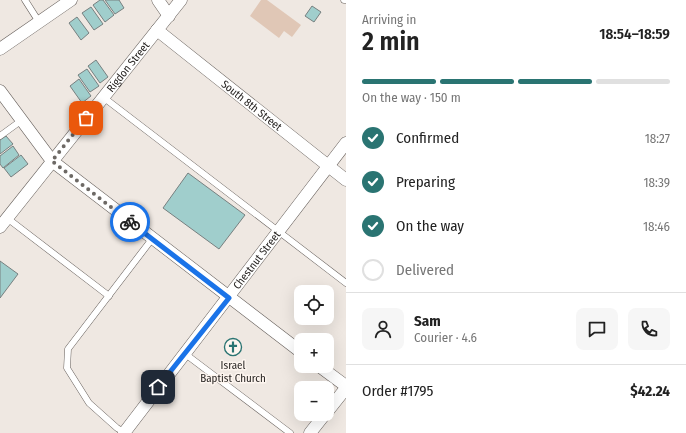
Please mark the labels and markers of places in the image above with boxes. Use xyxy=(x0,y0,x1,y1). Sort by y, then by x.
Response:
pin xyxy=(69,101,103,135)
church icon: Israel Baptist Church xyxy=(223,337,243,357)
place label: Israel Baptist Church xyxy=(200,359,266,385)
pin xyxy=(141,370,175,404)

